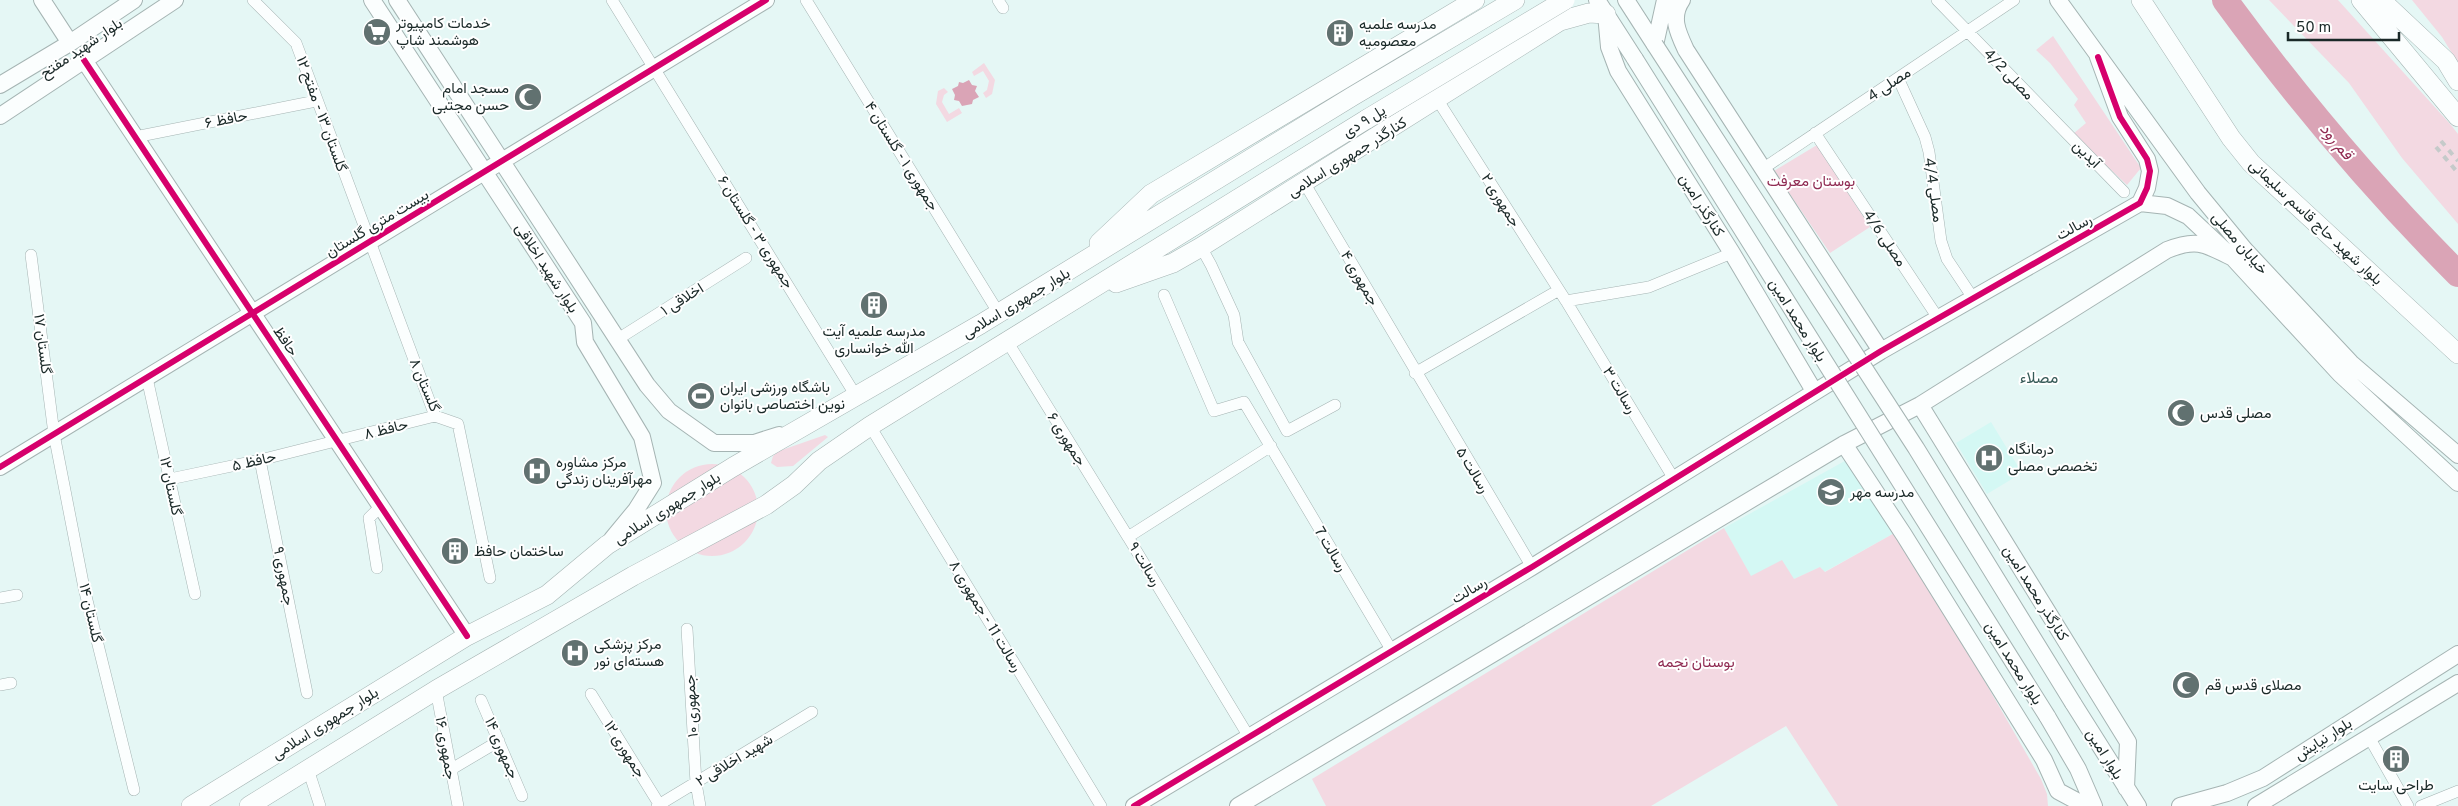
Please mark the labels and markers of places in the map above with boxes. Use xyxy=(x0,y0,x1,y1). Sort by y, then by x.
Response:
place label: خدمات کامپیوتر هوشمند شاپ xyxy=(395,15,490,51)
place label: مدرسه علمیه معصومیه xyxy=(1359,16,1436,52)
supermarket icon: خدمات کامپیوتر هوشمند شاپ xyxy=(362,17,392,47)
building icon: مدرسه علمیه معصومیه xyxy=(1325,18,1355,48)
place label: مسجد امام حسن مجتبی xyxy=(432,80,509,116)
mosque icon: مسجد امام حسن مجتبی xyxy=(513,82,543,112)
building icon: مدرسه علمیه آیت الله خوانساری xyxy=(859,290,889,320)
place label: مدرسه علمیه آیت الله خوانساری xyxy=(822,323,926,359)
place label: باشگاه ورزشی ایران نوین اختصاصی بانوان xyxy=(720,379,845,415)
sports icon: باشگاه ورزشی ایران نوین اختصاصی بانوان xyxy=(686,381,716,411)
mosque icon: مصلی قدس xyxy=(2166,398,2196,428)
place label: مصلی قدس xyxy=(2200,405,2271,424)
place label: درمانگاه تخصصی مصلی xyxy=(2008,441,2098,477)
hospital icon: درمانگاه تخصصی مصلی xyxy=(1974,443,2004,473)
place label: مرکز مشاوره مهرآفرینان زندگی xyxy=(556,454,652,490)
hospital icon: مرکز مشاوره مهرآفرینان زندگی xyxy=(522,456,552,486)
school or university icon: مدرسه مهر xyxy=(1816,477,1846,507)
place label: مدرسه مهر xyxy=(1849,484,1914,503)
building icon: ساختمان حافظ xyxy=(440,536,470,566)
place label: ساختمان حافظ xyxy=(474,543,564,562)
place label: مرکز پزشکی هسته‌ای نور xyxy=(593,636,664,672)
hospital icon: مرکز پزشکی هسته‌ای نور xyxy=(560,638,590,668)
mosque icon: مصلای قدس قم xyxy=(2171,670,2201,700)
place label: مصلای قدس قم xyxy=(2205,677,2302,696)
building icon: طراحی سایت xyxy=(2381,744,2411,774)
place label: طراحی سایت xyxy=(2358,777,2434,796)

